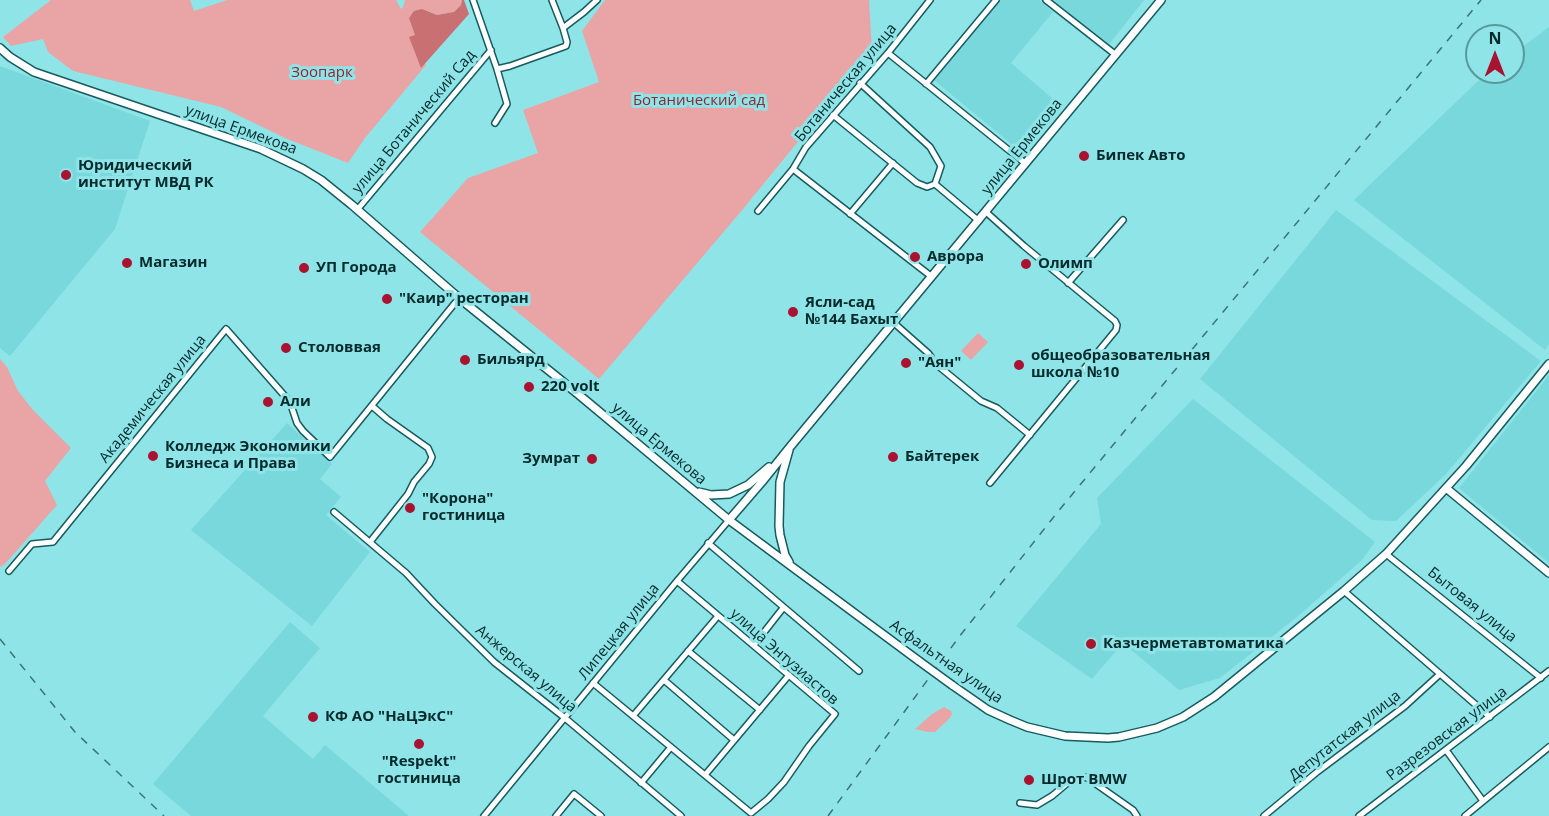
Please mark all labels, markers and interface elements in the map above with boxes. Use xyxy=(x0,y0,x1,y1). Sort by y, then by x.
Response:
street label: Ботаническая улица xyxy=(791,20,901,146)
north arrow xyxy=(1465,24,1525,84)
text: N xyxy=(1488,27,1502,49)
street label: улица Ботанический Сад xyxy=(349,47,479,197)
park label: Зоопарк xyxy=(291,64,353,82)
park label: Ботанический сад xyxy=(633,92,765,110)
street label: улица Ермекова xyxy=(978,96,1066,198)
street label: улица Ермекова xyxy=(183,101,299,159)
place label: Бипек Авто xyxy=(1096,147,1186,165)
marker: Бипек Авто xyxy=(1077,149,1091,163)
place label: Юридический институт МВД РК xyxy=(78,157,214,192)
marker: Юридический институт МВД РК xyxy=(59,168,73,182)
place label: Аврора xyxy=(927,248,984,266)
marker: Аврора xyxy=(908,250,922,264)
place label: Магазин xyxy=(139,254,207,272)
place label: Олимп xyxy=(1038,255,1093,273)
marker: Магазин xyxy=(120,256,134,270)
marker: Олимп xyxy=(1019,257,1033,271)
place label: УП Города xyxy=(316,259,397,277)
marker: УП Города xyxy=(297,261,311,275)
place label: "Каир" ресторан xyxy=(399,290,529,308)
marker: "Каир" ресторан xyxy=(380,292,394,306)
place label: Ясли-сад №144 Бахыт xyxy=(805,294,898,329)
marker: Ясли-сад №144 Бахыт xyxy=(786,305,800,319)
street label: Академическая улица xyxy=(96,331,210,467)
place label: Столоввая xyxy=(298,339,381,357)
marker: Столоввая xyxy=(279,341,293,355)
place label: общеобразовательная школа №10 xyxy=(1031,347,1210,382)
place label: Бильярд xyxy=(477,351,545,369)
marker: Бильярд xyxy=(458,353,472,367)
place label: "Аян" xyxy=(918,354,961,372)
marker: "Аян" xyxy=(899,356,913,370)
marker: общеобразовательная школа №10 xyxy=(1012,358,1026,372)
place label: 220 volt xyxy=(541,378,600,396)
marker: 220 volt xyxy=(522,380,536,394)
place label: Али xyxy=(280,393,311,411)
marker: Али xyxy=(261,395,275,409)
street label: улица Ермекова xyxy=(608,399,710,489)
place label: Колледж Экономики Бизнеса и Права xyxy=(165,438,331,473)
place label: Байтерек xyxy=(905,448,979,466)
marker: Колледж Экономики Бизнеса и Права xyxy=(146,449,160,463)
place label: Зумрат xyxy=(522,450,580,468)
marker: Байтерек xyxy=(886,450,900,464)
marker: Зумрат xyxy=(585,452,599,466)
place label: "Корона" гостиница xyxy=(422,490,505,525)
marker: "Корона" гостиница xyxy=(403,501,417,515)
street label: Бытовая улица xyxy=(1424,564,1520,646)
street label: Липецкая улица xyxy=(575,580,663,684)
street label: улица Энтузиастов xyxy=(726,605,842,709)
street label: Асфальтная улица xyxy=(886,616,1006,708)
street label: Анжерская улица xyxy=(472,621,580,717)
place label: Казчерметавтоматика xyxy=(1103,635,1284,653)
marker: Казчерметавтоматика xyxy=(1084,637,1098,651)
street label: Разрезовская улица xyxy=(1383,683,1511,785)
street label: Депутатская улица xyxy=(1286,687,1404,785)
place label: КФ АО "НаЦЭкС" xyxy=(325,708,453,726)
marker: КФ АО "НаЦЭкС" xyxy=(306,710,320,724)
marker: "Respekt" гостиница xyxy=(412,737,426,751)
place label: "Respekt" гостиница xyxy=(377,753,461,788)
place label: Шрот BMW xyxy=(1041,771,1127,789)
marker: Шрот BMW xyxy=(1022,773,1036,787)

